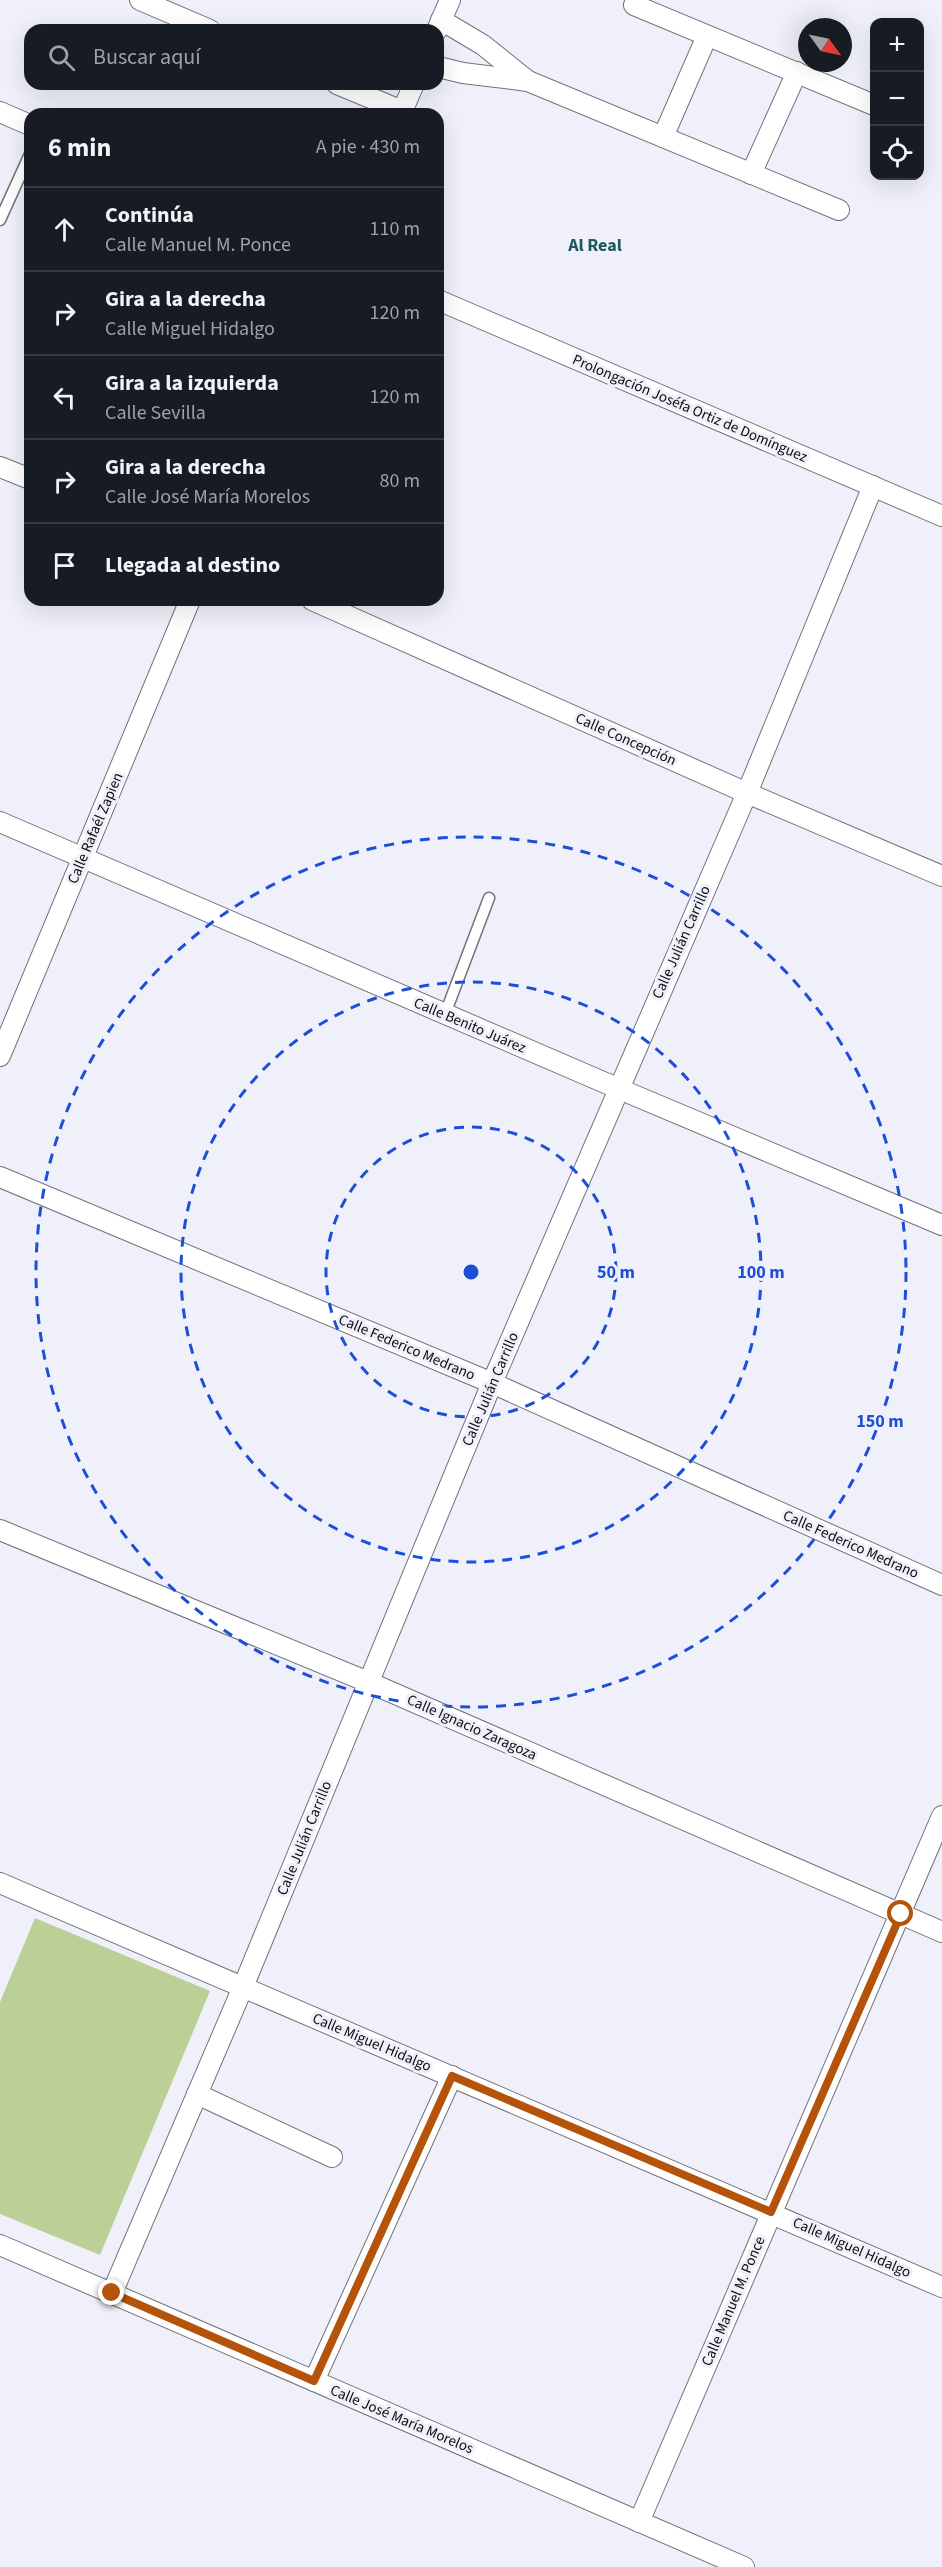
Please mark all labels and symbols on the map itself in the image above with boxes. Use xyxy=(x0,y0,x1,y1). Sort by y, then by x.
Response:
north arrow xyxy=(798,18,852,72)
district label: Al Real xyxy=(567,233,622,258)
street label: Prolongación Joséfa Ortiz de Domínguez xyxy=(569,349,811,468)
street label: Calle Concepción xyxy=(572,708,680,771)
street label: Calle Rafaél Zapien xyxy=(63,769,128,887)
street label: Calle Julián Carrillo xyxy=(647,882,716,1002)
street label: Calle Benito Juárez xyxy=(410,992,529,1059)
text: 50 m xyxy=(597,1260,635,1285)
text: 100 m xyxy=(737,1260,785,1285)
centre of rings xyxy=(461,1262,481,1282)
street label: Calle Federico Medrano xyxy=(335,1309,478,1386)
street label: Calle Julián Carrillo xyxy=(457,1329,524,1449)
text: 150 m xyxy=(856,1409,904,1434)
street label: Calle Federico Medrano xyxy=(780,1505,922,1584)
street label: Calle Ignacio Zaragoza xyxy=(404,1689,540,1766)
street label: Calle Julián Carrillo xyxy=(272,1778,337,1899)
route start xyxy=(887,1900,913,1926)
street label: Calle Miguel Hidalgo xyxy=(309,2008,435,2077)
street label: Calle Miguel Hidalgo xyxy=(789,2212,914,2283)
street label: Calle Manuel M. Ponce xyxy=(697,2233,770,2369)
route end xyxy=(98,2279,124,2305)
street label: Calle José María Morelos xyxy=(327,2380,477,2459)

